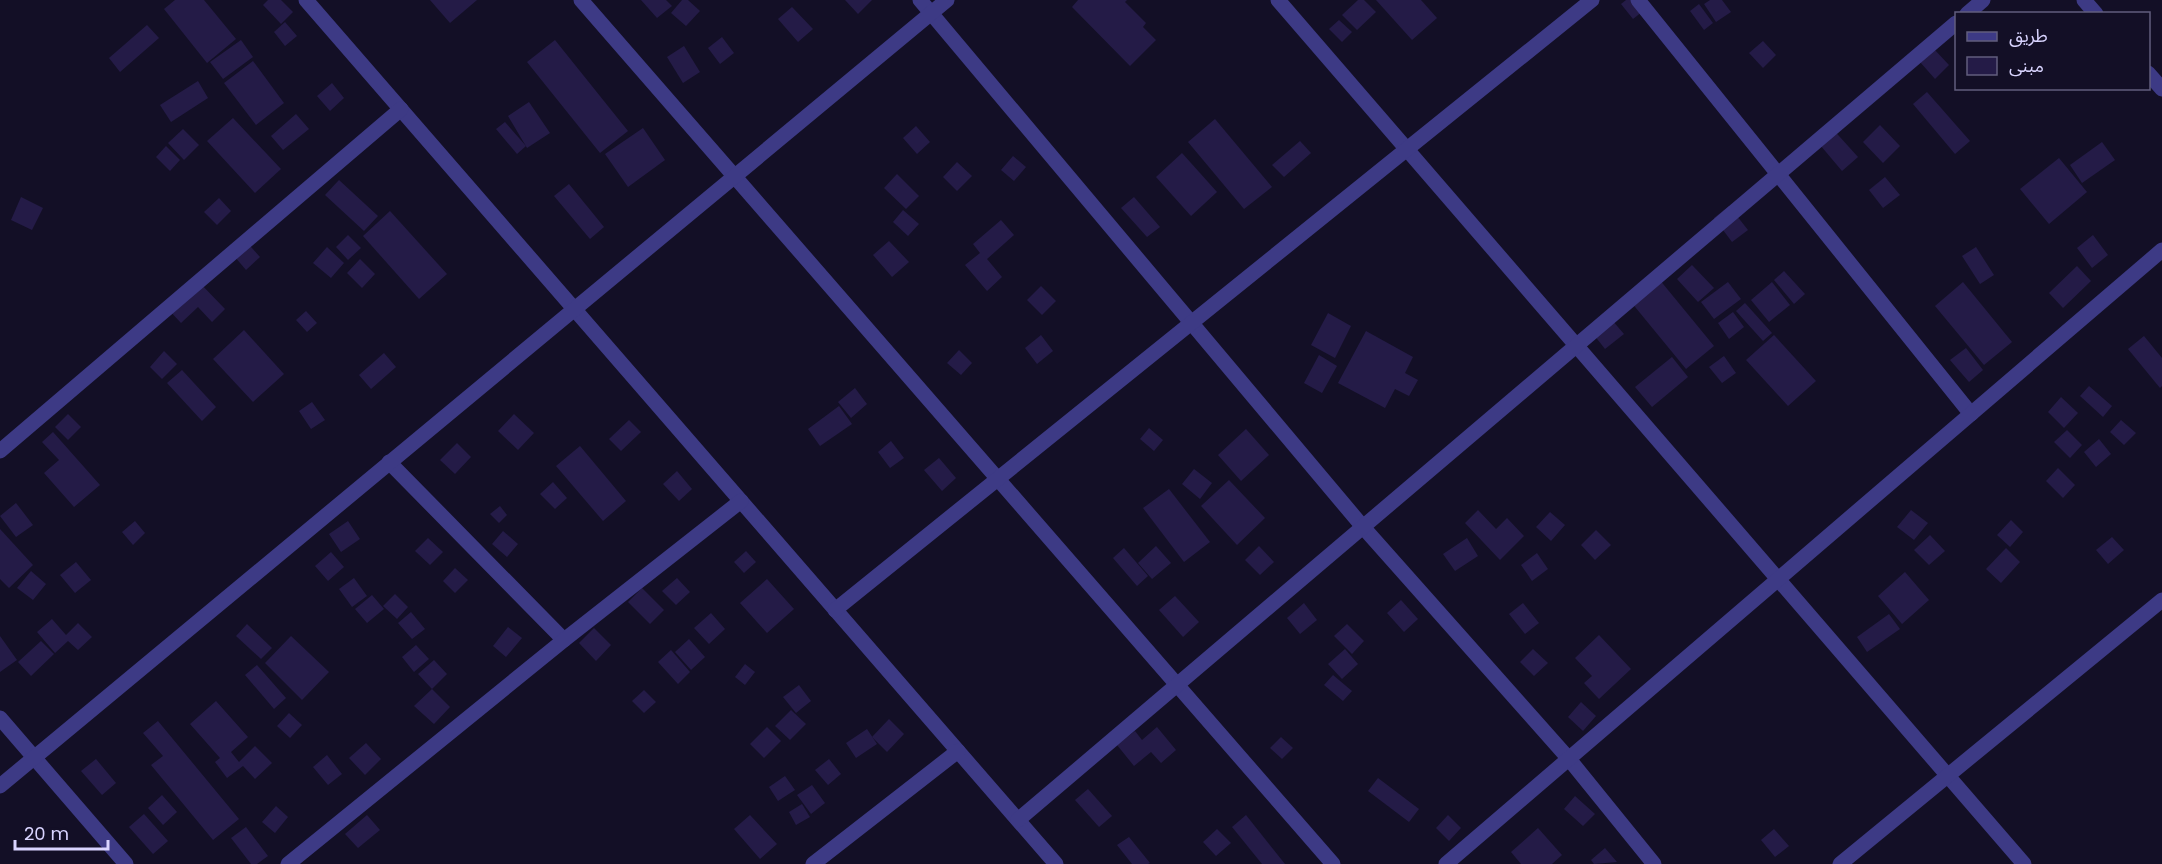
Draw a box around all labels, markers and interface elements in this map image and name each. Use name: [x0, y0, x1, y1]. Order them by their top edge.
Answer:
legend: [1955, 12, 2150, 90]
text: طريق: [2009, 23, 2048, 48]
text: مبنى: [2009, 53, 2044, 78]
scale bar: [15, 813, 108, 851]
text: 20 m: [24, 821, 69, 846]

